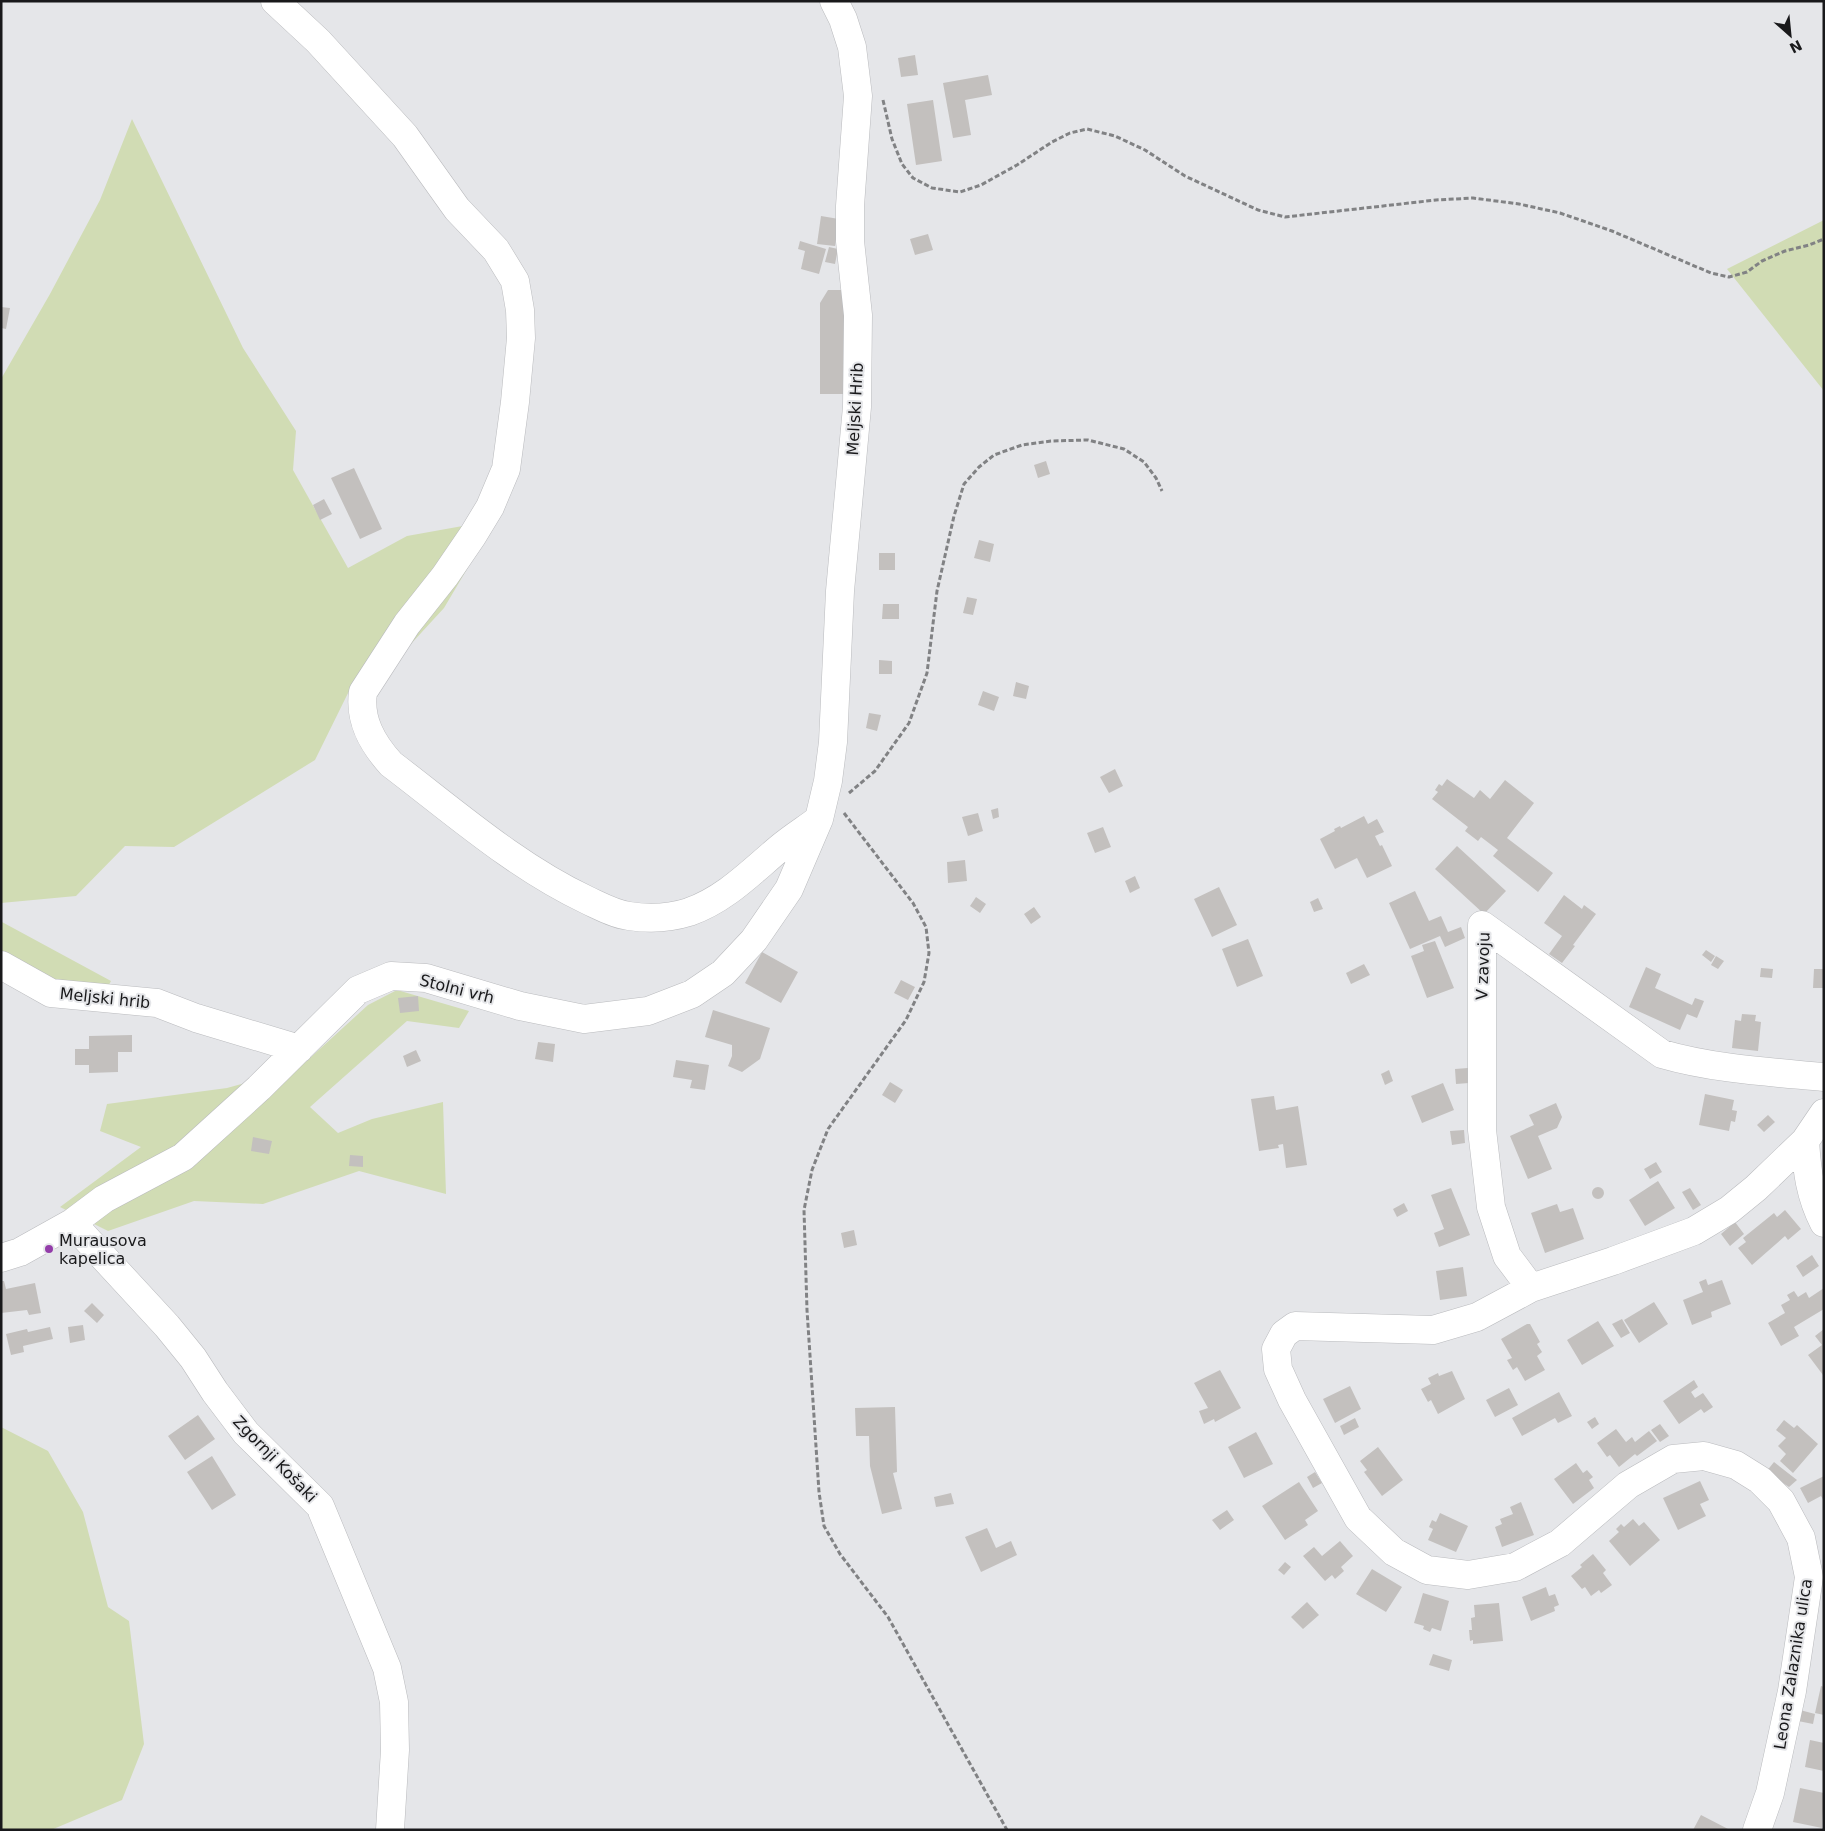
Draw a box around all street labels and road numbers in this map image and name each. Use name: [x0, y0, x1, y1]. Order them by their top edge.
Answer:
street label: Meljski Hrib: [843, 362, 867, 456]
street label: V zavoju: [1472, 932, 1494, 1000]
street label: Stolni vrh: [418, 971, 496, 1007]
street label: Meljski hrib: [59, 984, 151, 1012]
street label: Zgornji Košaki: [229, 1412, 321, 1506]
street label: Leona Zalaznika ulica: [1770, 1577, 1816, 1751]

